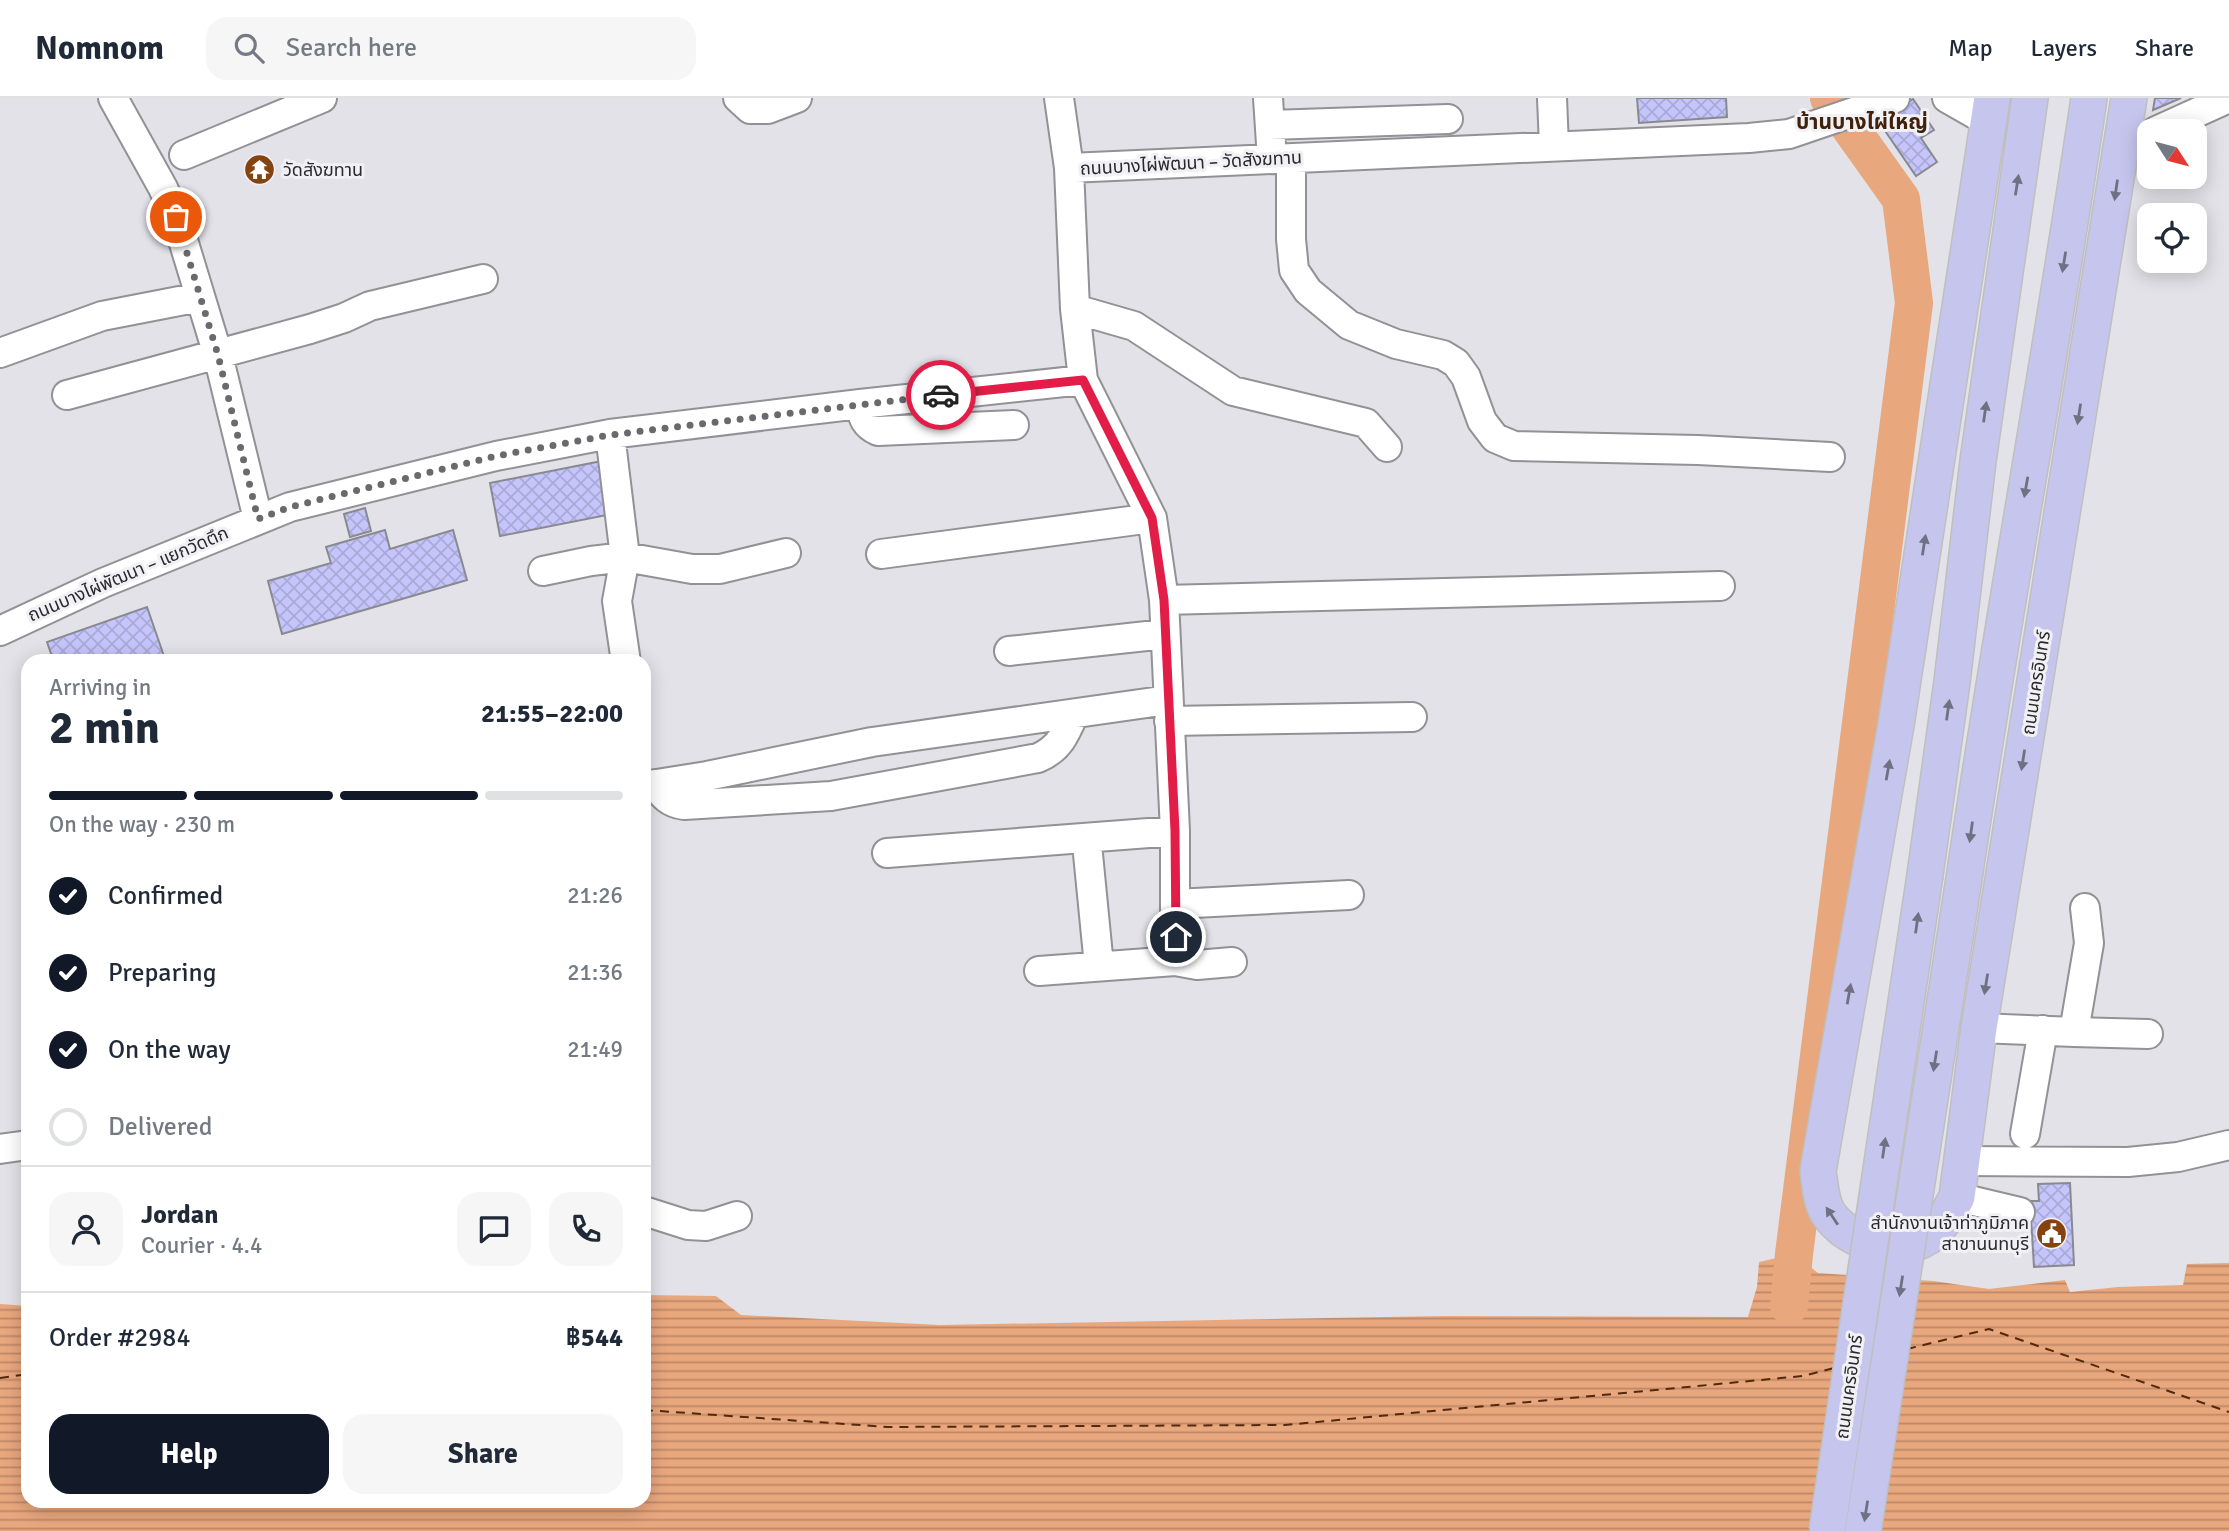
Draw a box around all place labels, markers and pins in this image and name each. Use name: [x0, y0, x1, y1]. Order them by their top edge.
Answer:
temple icon: วัดสังฆทาน: [243, 153, 277, 187]
place label: วัดสังฆทาน: [283, 159, 363, 181]
pin: [146, 187, 206, 247]
pin: [1146, 907, 1206, 967]
place label: สำนักงานเจ้าท่าภูมิภาค สาขานนทบุรี: [1870, 1212, 2029, 1255]
public building icon: สำนักงานเจ้าท่าภูมิภาค สาขานนทบุรี: [2035, 1216, 2069, 1250]

